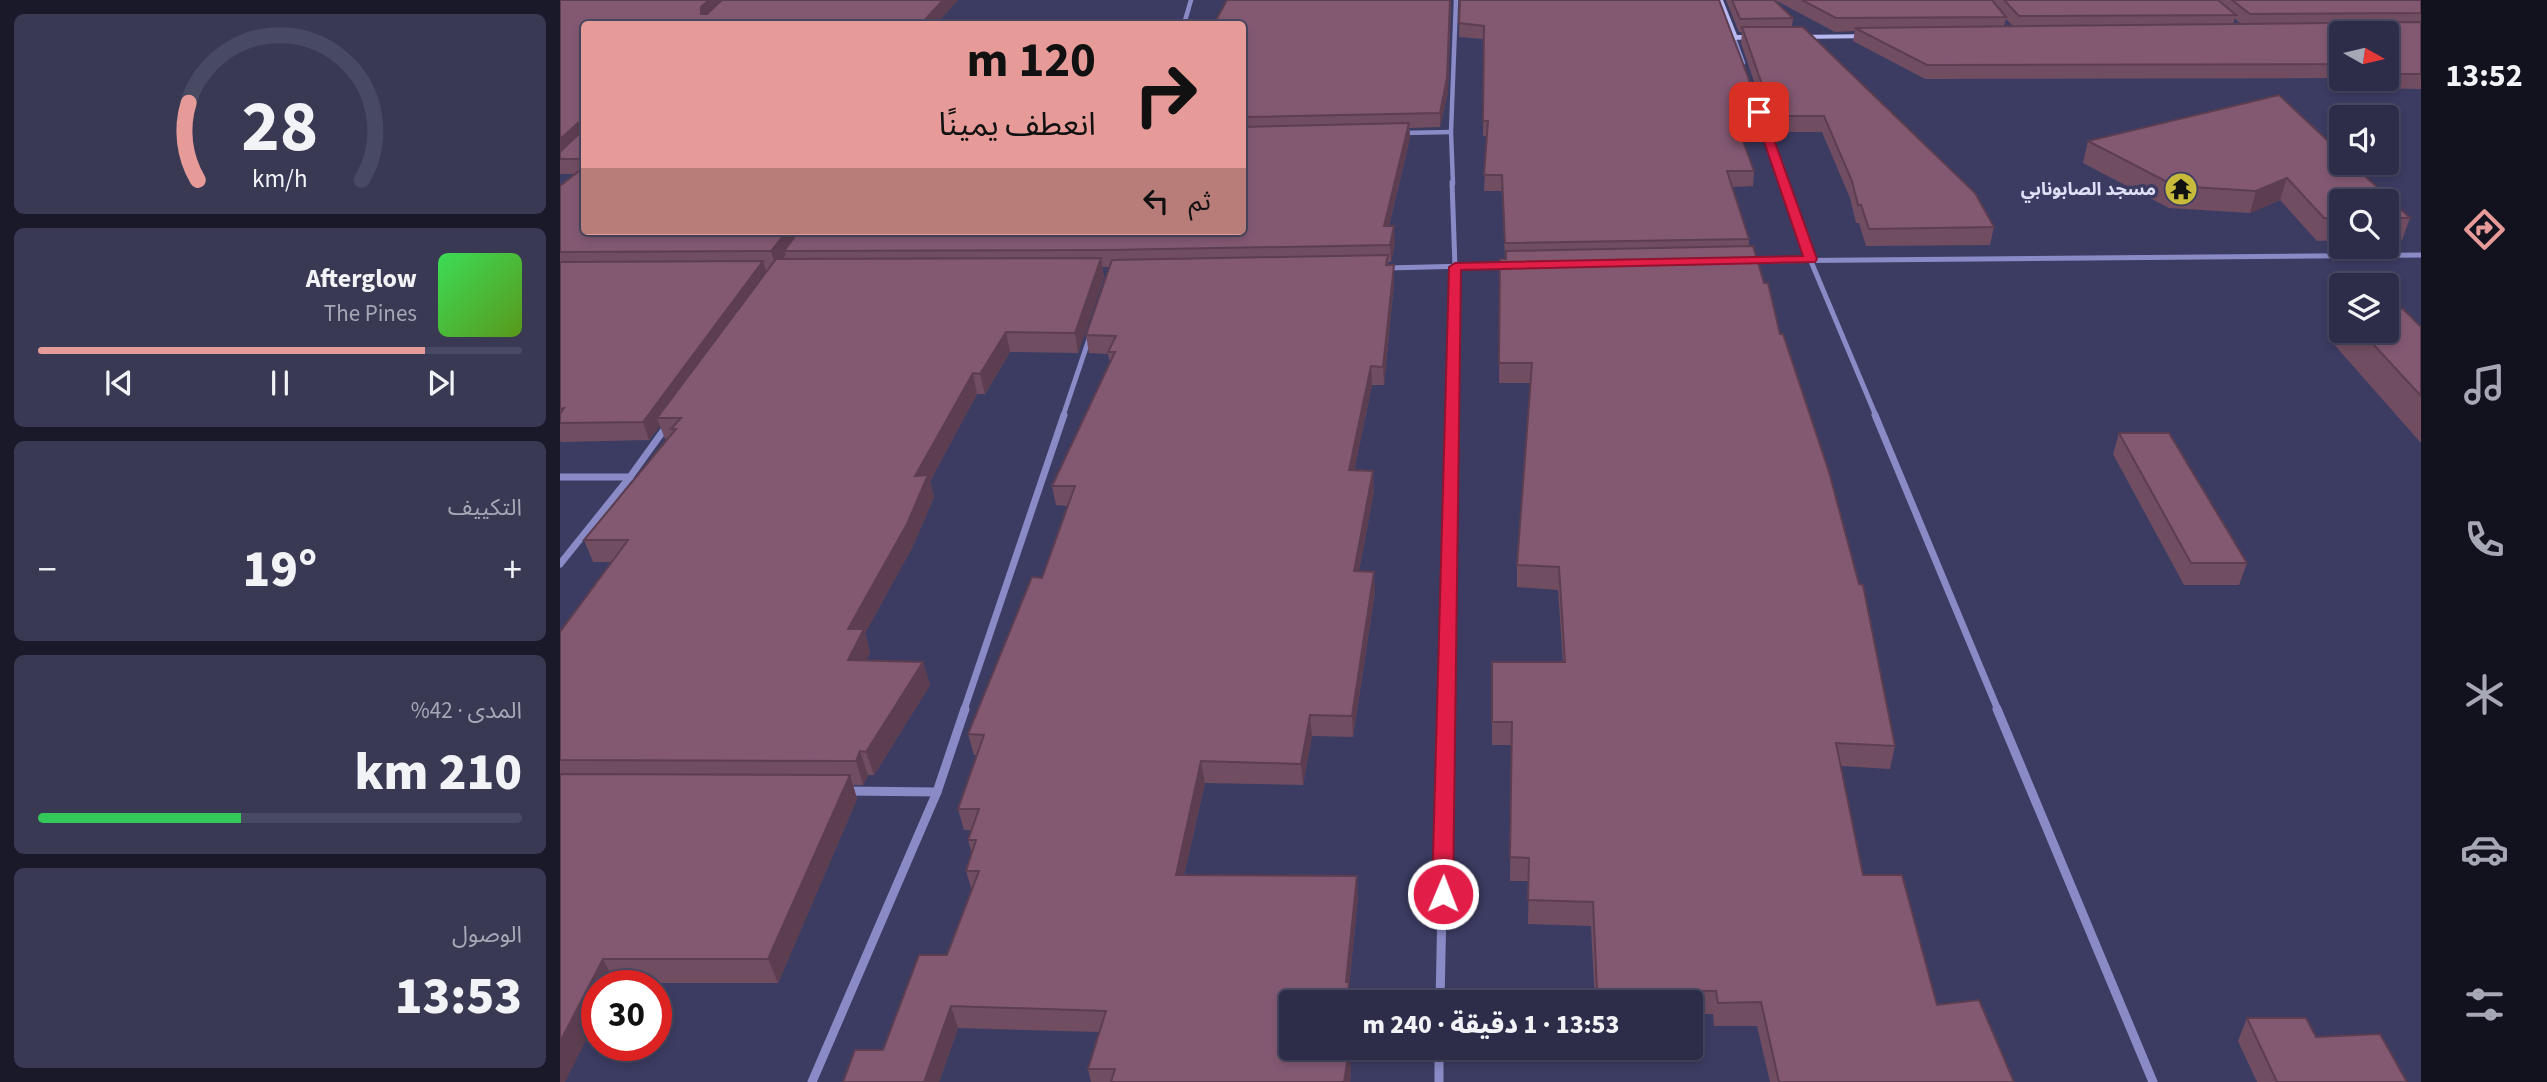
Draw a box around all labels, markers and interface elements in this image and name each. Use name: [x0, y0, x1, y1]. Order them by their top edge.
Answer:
north arrow: [2329, 21, 2399, 91]
map controls: [2329, 21, 2399, 343]
text: 120 m: [967, 26, 1096, 96]
icon: right: [1120, 49, 1211, 140]
text: 13:52: [2445, 53, 2523, 99]
text: 28: [242, 75, 318, 179]
pin: [1729, 82, 1789, 142]
icon: arrive: [1740, 93, 1778, 131]
text: انعطف يمينًا: [939, 102, 1096, 148]
button: sound: [2329, 105, 2399, 175]
text: km/h: [252, 161, 308, 197]
temple icon: مسجد الصابونابي: [2162, 170, 2200, 208]
place label: مسجد الصابونابي: [2021, 177, 2156, 203]
icon: left: [1137, 182, 1175, 220]
text: ثم: [1189, 183, 1211, 220]
button: search: [2329, 189, 2399, 259]
icon: directions: [2460, 205, 2509, 254]
text: Afterglow: [306, 260, 417, 297]
button: layers: [2329, 273, 2399, 343]
text: The Pines: [324, 297, 417, 330]
icon: music: [2460, 360, 2509, 409]
icon: previous: [100, 364, 138, 402]
icon: pause: [261, 364, 299, 402]
icon: next: [422, 364, 460, 402]
text: التكييف: [448, 491, 522, 524]
icon: phone: [2460, 515, 2509, 564]
text: 19°: [243, 533, 317, 607]
text: −: [38, 543, 57, 597]
text: +: [503, 543, 522, 597]
icon: climate: [2460, 670, 2509, 719]
text: المدى · 42%: [411, 694, 522, 727]
text: 210 km: [354, 736, 522, 810]
icon: car: [2460, 825, 2509, 874]
position arrow: [1406, 857, 1480, 931]
text: الوصول: [452, 918, 522, 951]
text: 13:53: [395, 960, 522, 1034]
speed limit sign: 30: [581, 970, 672, 1061]
icon: filters: [2460, 980, 2509, 1029]
text: 13:53 · 1 دقيقة · 240 m: [1363, 1006, 1619, 1043]

